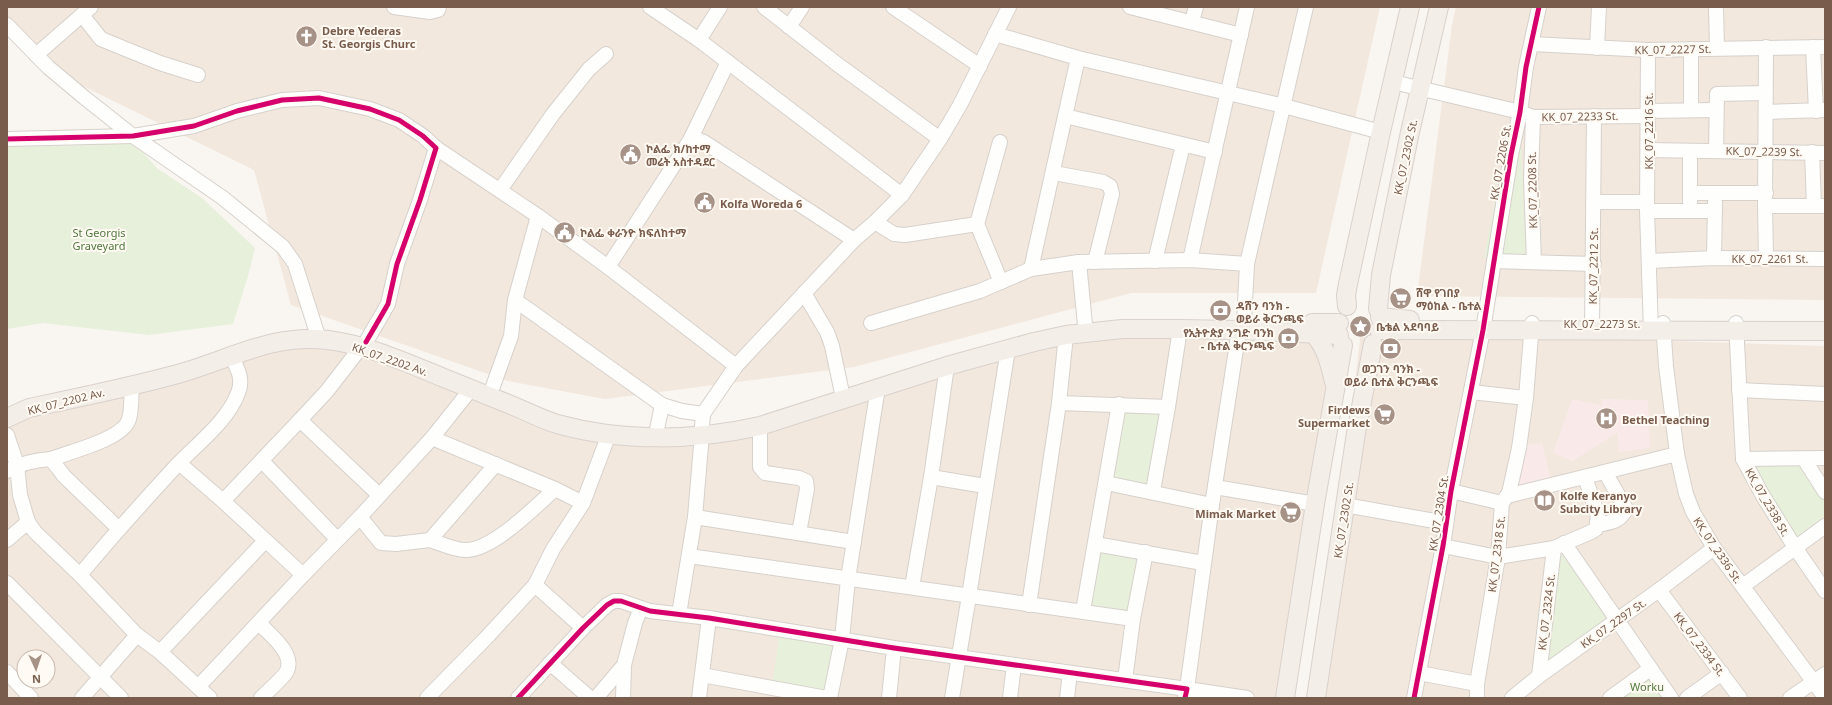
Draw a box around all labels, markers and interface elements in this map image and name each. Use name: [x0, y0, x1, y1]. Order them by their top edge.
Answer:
church icon: Debre Yederas St. Georgis Churc: [294, 23, 320, 49]
place label: Debre Yederas St. Georgis Churc: [322, 23, 416, 51]
street label: KK_07_2227 St.: [1634, 41, 1712, 57]
street label: KK_07_2216 St.: [1641, 92, 1656, 169]
street label: KK_07_2233 St.: [1541, 108, 1619, 124]
street label: KK_07_2302 St.: [1390, 118, 1420, 196]
street label: KK_07_2206 St.: [1486, 123, 1514, 201]
public building icon: ኮልፌ ክ/ከተማ መሬት አስተዳደር: [618, 141, 644, 167]
place label: ኮልፌ ክ/ከተማ መሬት አስተዳደር: [646, 141, 715, 169]
street label: KK_07_2239 St.: [1725, 143, 1803, 159]
street label: KK_07_2208 St.: [1524, 151, 1540, 229]
public building icon: Kolfa Woreda 6: [691, 190, 717, 216]
place label: Kolfa Woreda 6: [720, 196, 802, 211]
public building icon: ኮልፌ ቀራንዮ ክፍለከተማ: [552, 219, 578, 245]
park label: St Georgis Graveyard: [72, 225, 126, 253]
place label: ኮልፌ ቀራንዮ ክፍለከተማ: [580, 225, 686, 240]
street label: KK_07_2212 St.: [1585, 227, 1601, 305]
street label: KK_07_2261 St.: [1732, 251, 1809, 266]
supermarket icon: ሸዋ የገበያ ማዕከል - ቤተል: [1387, 285, 1413, 311]
place label: ሸዋ የገበያ ማዕከል - ቤተል: [1416, 285, 1482, 313]
bank icon: ዳሸን ባንክ - ወይራ ቅርንጫፍ: [1207, 298, 1233, 324]
place label: ዳሸን ባንክ - ወይራ ቅርንጫፍ: [1236, 298, 1304, 326]
place icon: ቤቴል አደባባይ: [1348, 313, 1374, 339]
street label: KK_07_2273 St.: [1564, 316, 1641, 331]
place label: ቤቴል አደባባይ: [1376, 319, 1439, 334]
place label: የኢትዮጵያ ንግድ ባንክ - ቤተል ቅርንጫፍ: [1183, 325, 1275, 353]
bank icon: የኢትዮጵያ ንግድ ባንክ - ቤተል ቅርንጫፍ: [1276, 325, 1302, 351]
bank icon: ወጋገን ባንክ - ወይራ ቤተል ቅርንጫፍ: [1378, 335, 1404, 361]
street label: KK_07_2202 Av.: [350, 339, 430, 379]
place label: ወጋገን ባንክ - ወይራ ቤተል ቅርንጫፍ: [1344, 361, 1438, 389]
street label: KK_07_2202 Av.: [26, 384, 106, 418]
place label: Firdews Supermarket: [1298, 402, 1370, 430]
supermarket icon: Firdews Supermarket: [1372, 402, 1398, 428]
hospital icon: Bethel Teaching: [1594, 406, 1620, 432]
place label: Bethel Teaching: [1622, 412, 1710, 427]
street label: KK_07_2338 St.: [1742, 465, 1794, 539]
street label: KK_07_2304 St.: [1425, 474, 1451, 552]
street label: KK_07_2302 St.: [1330, 481, 1356, 559]
library icon: Kolfe Keranyo Subcity Library: [1531, 488, 1557, 514]
place label: Kolfe Keranyo Subcity Library: [1560, 488, 1643, 516]
supermarket icon: Mimak Market: [1278, 500, 1304, 526]
place label: Mimak Market: [1195, 506, 1276, 521]
street label: KK_07_2336 St.: [1690, 514, 1746, 586]
street label: KK_07_2318 St.: [1484, 515, 1508, 593]
street label: KK_07_2324 St.: [1534, 573, 1558, 651]
street label: KK_07_2297 St.: [1577, 595, 1649, 651]
street label: KK_07_2334 St.: [1671, 609, 1729, 679]
north arrow: [16, 649, 56, 689]
text: N: [32, 672, 41, 687]
park label: Worku: [1630, 679, 1664, 694]

